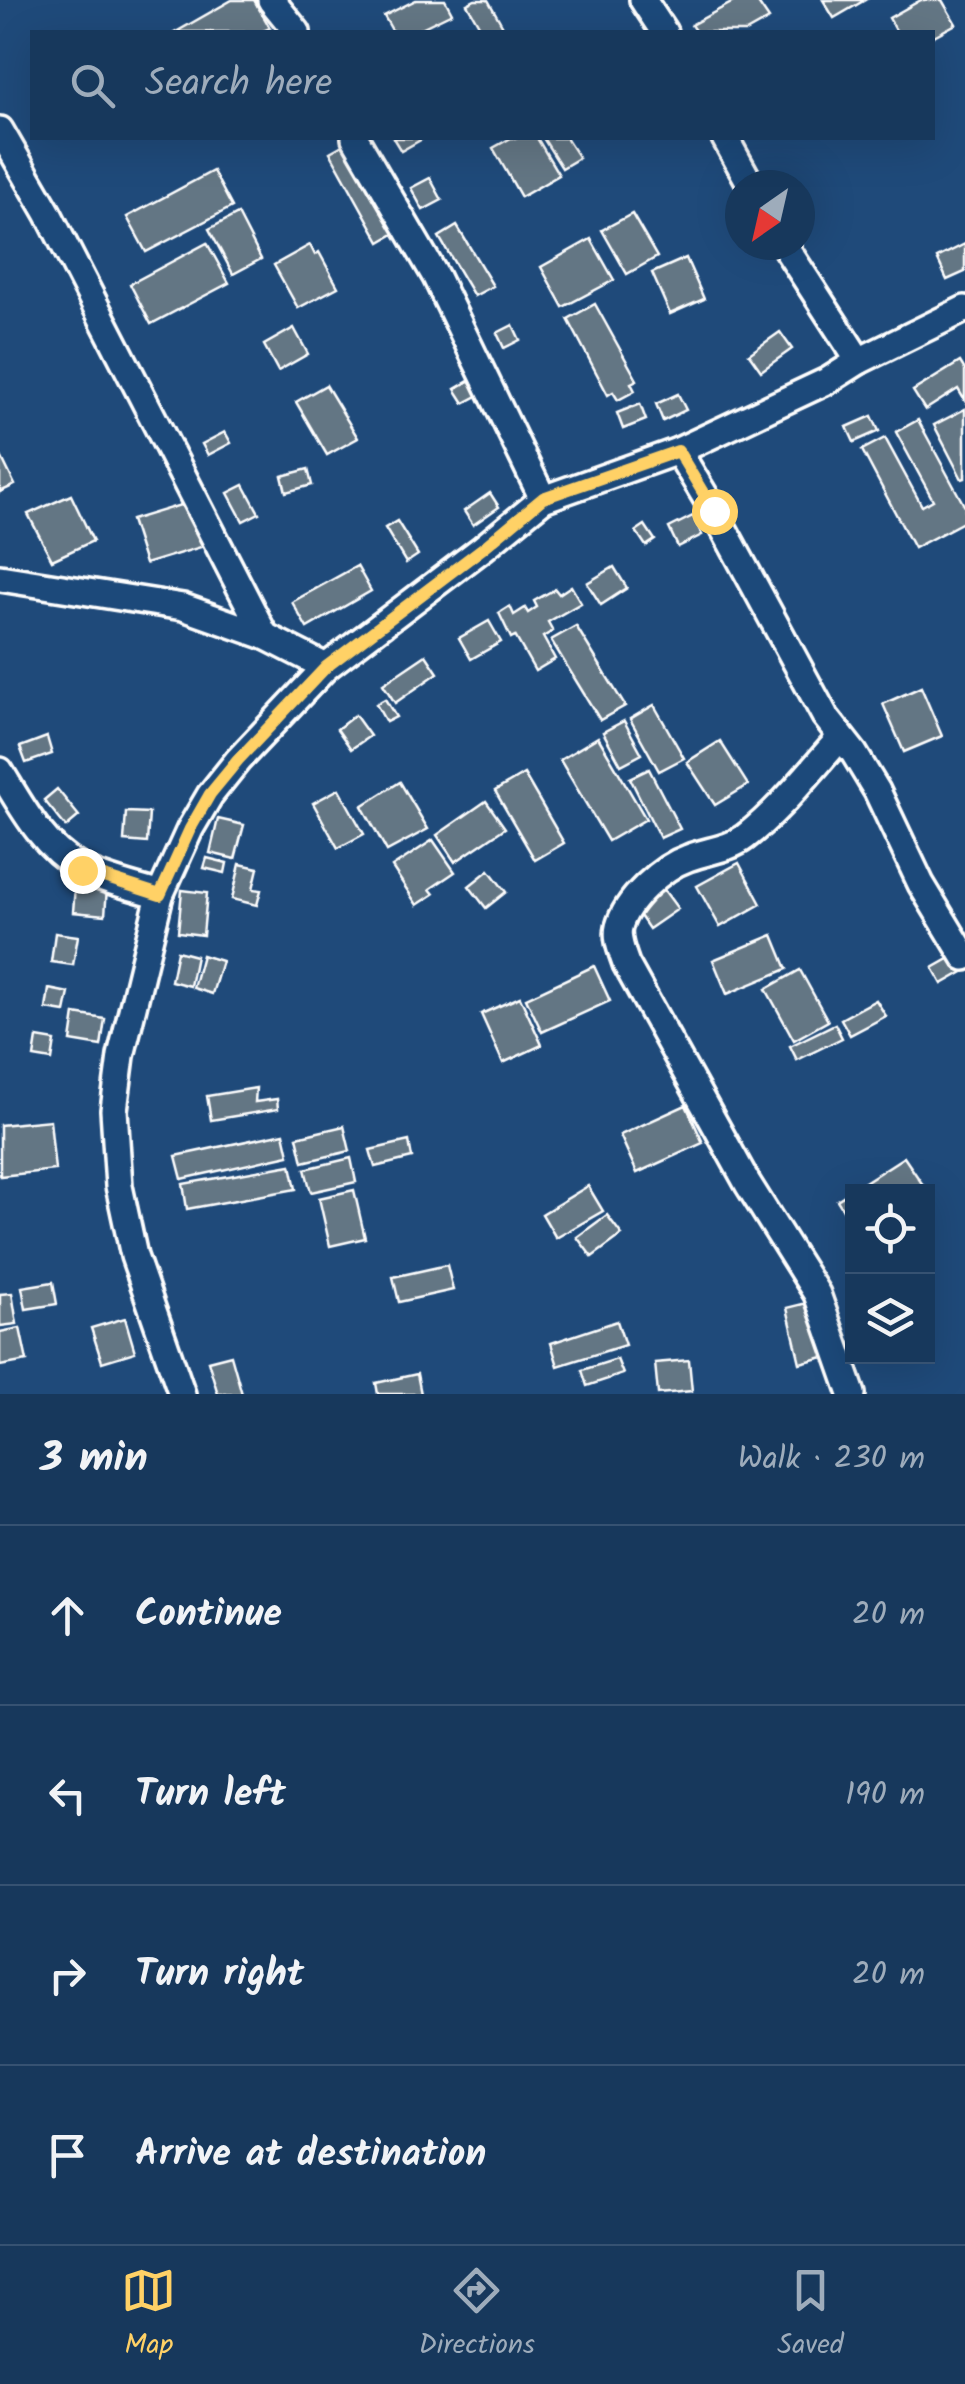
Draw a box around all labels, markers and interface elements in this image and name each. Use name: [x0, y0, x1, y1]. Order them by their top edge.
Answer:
search box: [30, 30, 935, 140]
text: Search here: [145, 55, 332, 115]
icon: search: [65, 58, 120, 113]
north arrow: [725, 170, 815, 260]
route start: [692, 489, 738, 535]
route end: [60, 848, 106, 894]
map controls: [845, 1184, 935, 1364]
button: locate: [845, 1184, 935, 1274]
button: layers: [845, 1274, 935, 1364]
text: 3 min: [40, 1426, 148, 1493]
text: Walk · 230 m: [738, 1434, 925, 1485]
text: Continue: [135, 1585, 282, 1645]
icon: ahead: [40, 1588, 95, 1643]
text: 20 m: [852, 1590, 925, 1641]
text: Turn left: [135, 1765, 286, 1825]
icon: left: [40, 1768, 95, 1823]
text: 190 m: [845, 1770, 925, 1821]
text: Turn right: [135, 1945, 304, 2005]
icon: right: [40, 1948, 95, 2003]
text: 20 m: [852, 1950, 925, 2001]
text: Arrive at destination: [135, 2125, 486, 2185]
icon: arrive: [40, 2128, 95, 2183]
tab: Map: [121, 2263, 176, 2368]
tab: Directions: [419, 2263, 535, 2368]
tab: Saved: [777, 2263, 844, 2368]

